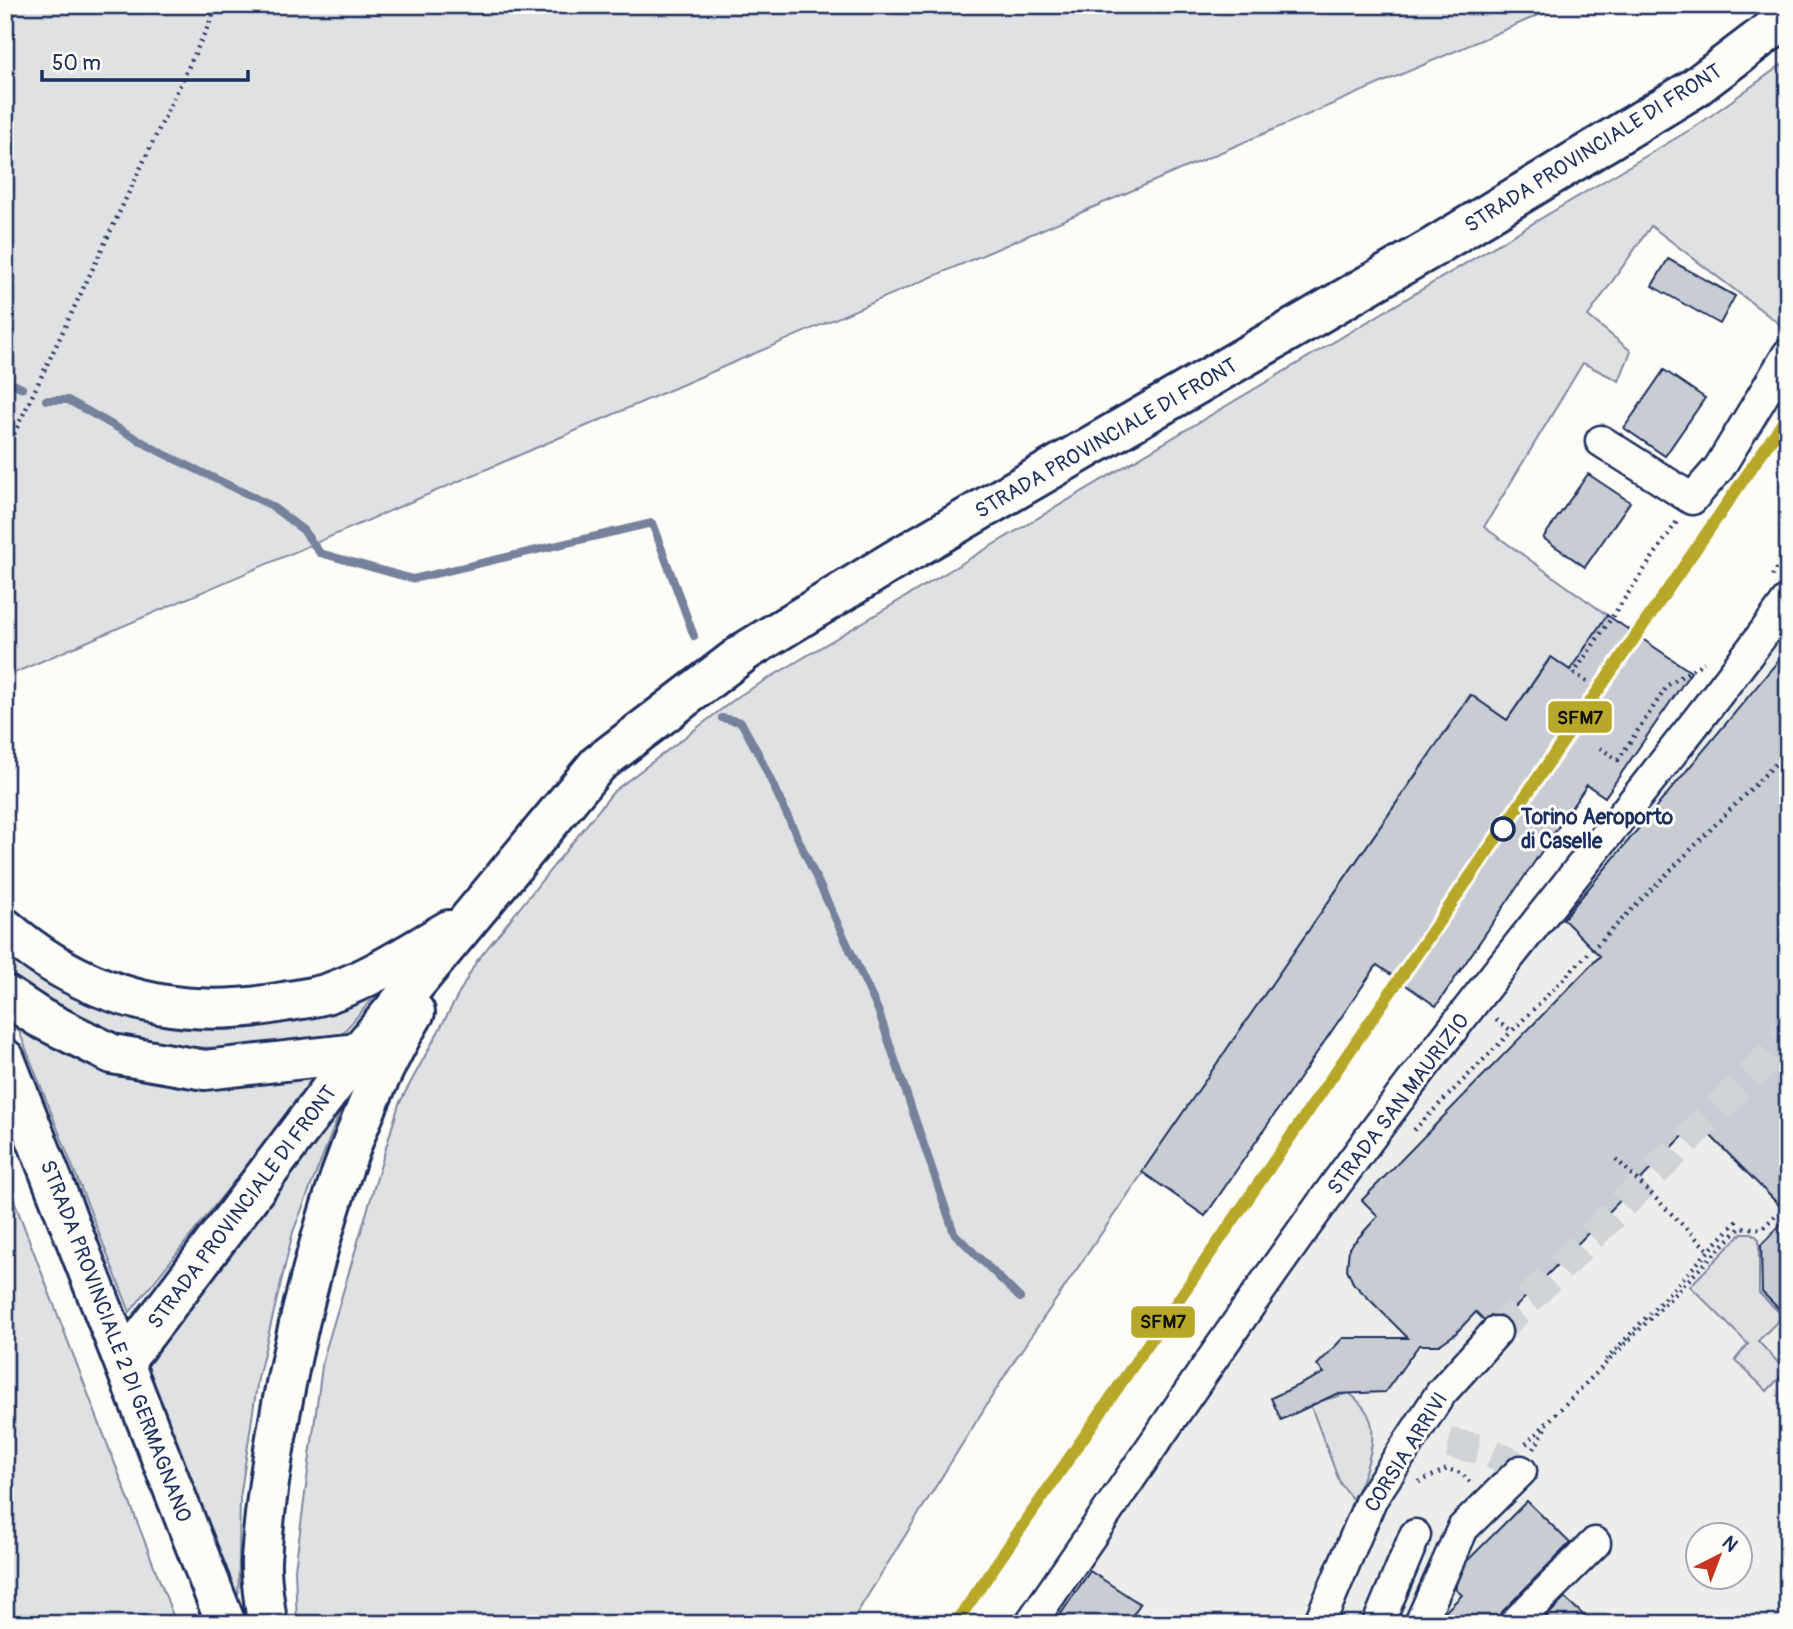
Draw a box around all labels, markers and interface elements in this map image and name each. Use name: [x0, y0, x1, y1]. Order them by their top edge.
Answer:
scale bar: [42, 38, 248, 82]
text: 50 m: [52, 50, 101, 77]
street label: STRADA PROVINCIALE DI FRONT: [1460, 58, 1727, 239]
street label: STRADA PROVINCIALE DI FRONT: [970, 352, 1242, 525]
line badge: SFM7: [1547, 700, 1613, 734]
text: SFM7: [1557, 706, 1604, 730]
place label: Torino Aeroporto di Caselle: [1520, 804, 1674, 855]
marker: Torino Aeroporto di Caselle: [1491, 817, 1515, 841]
street label: STRADA SAN MAURIZIO: [1321, 1008, 1475, 1200]
street label: STRADA PROVINCIALE DI FRONT: [142, 1080, 343, 1335]
street label: STRADA PROVINCIALE 2 DI GERMAGNANO: [34, 1156, 197, 1526]
line badge: SFM7: [1130, 1305, 1196, 1339]
text: SFM7: [1140, 1310, 1187, 1334]
street label: CORSIA ARRIVI: [1359, 1387, 1454, 1517]
north arrow: [1685, 1520, 1755, 1590]
text: N: [1717, 1531, 1743, 1557]

